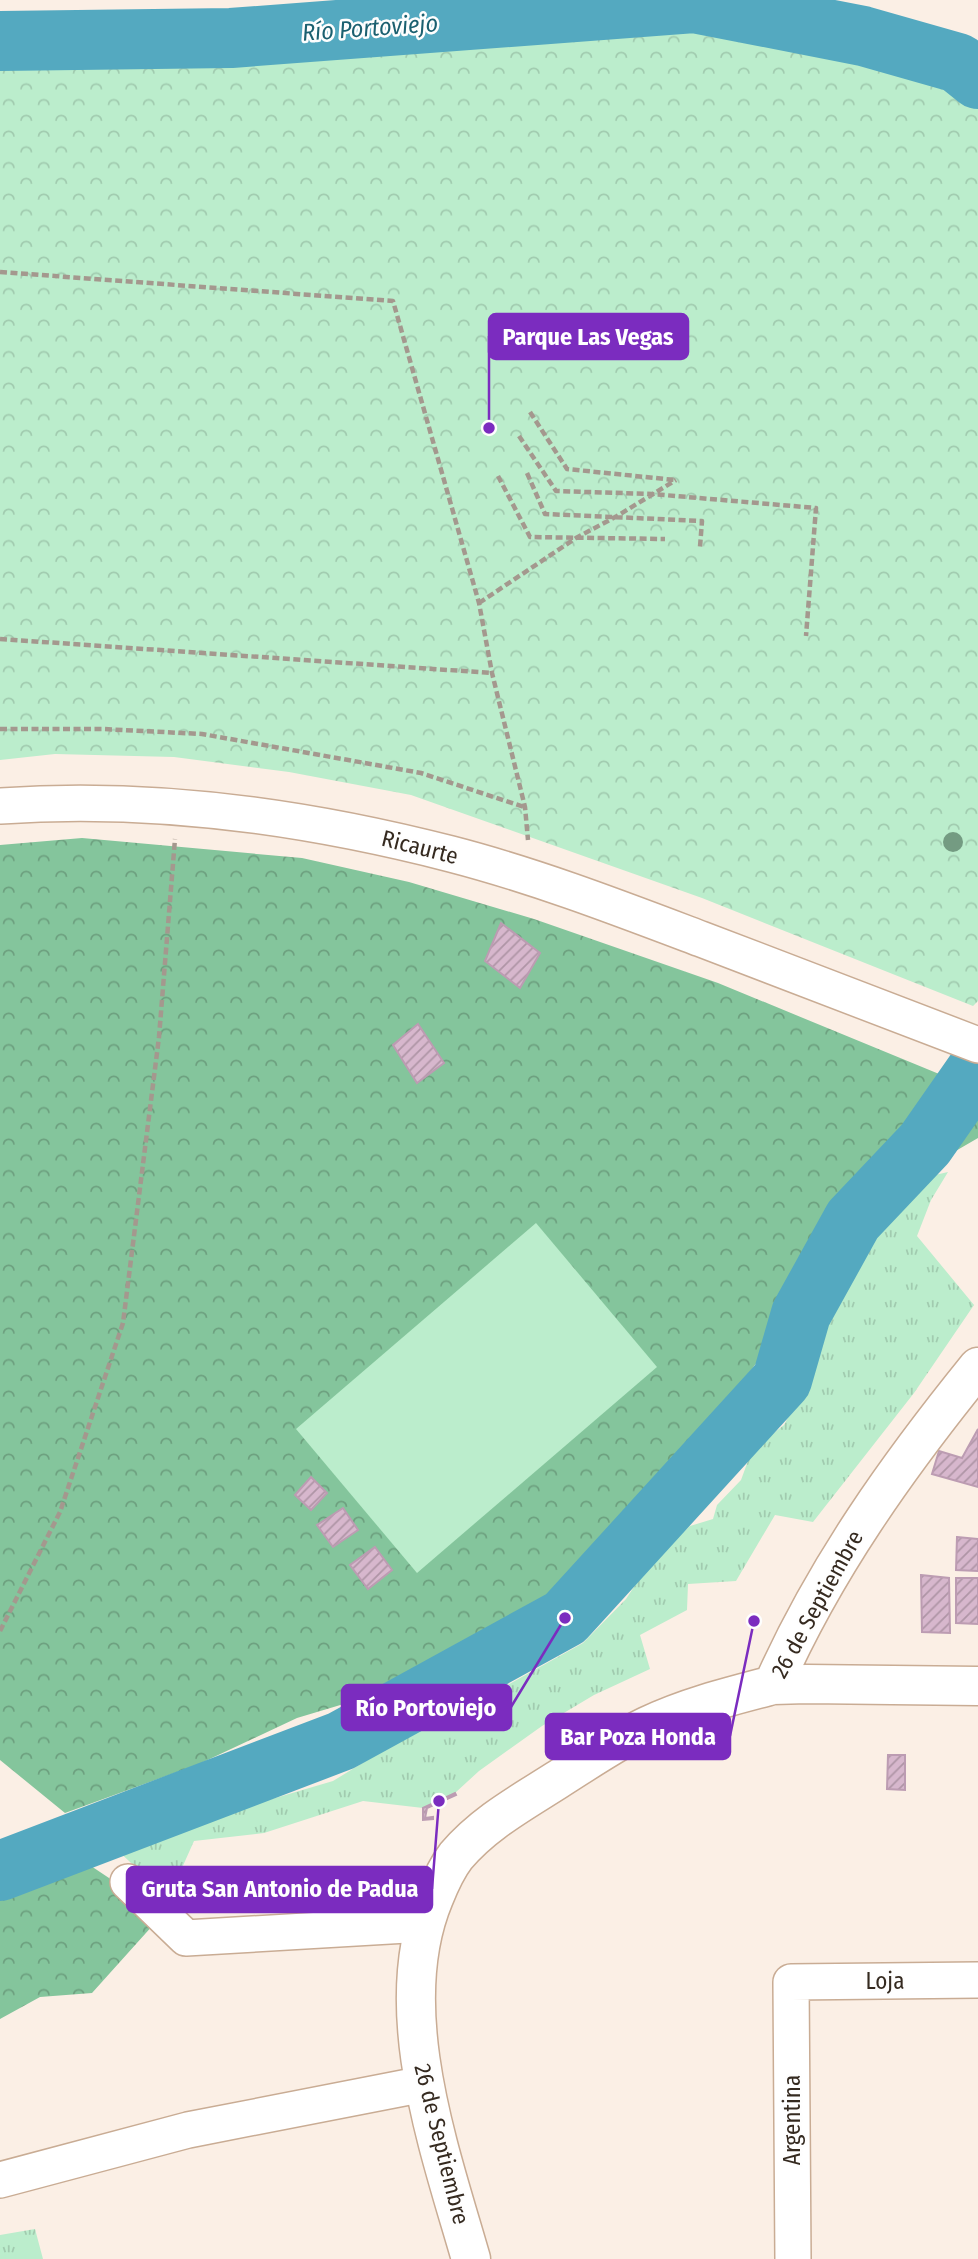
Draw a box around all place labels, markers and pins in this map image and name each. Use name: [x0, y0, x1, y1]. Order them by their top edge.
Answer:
callout: Parque Las Vegas: [489, 314, 688, 359]
callout: Río Portoviejo: [342, 1685, 511, 1730]
callout: Bar Poza Honda: [546, 1714, 730, 1759]
callout: Gruta San Antonio de Padua: [127, 1867, 432, 1912]

